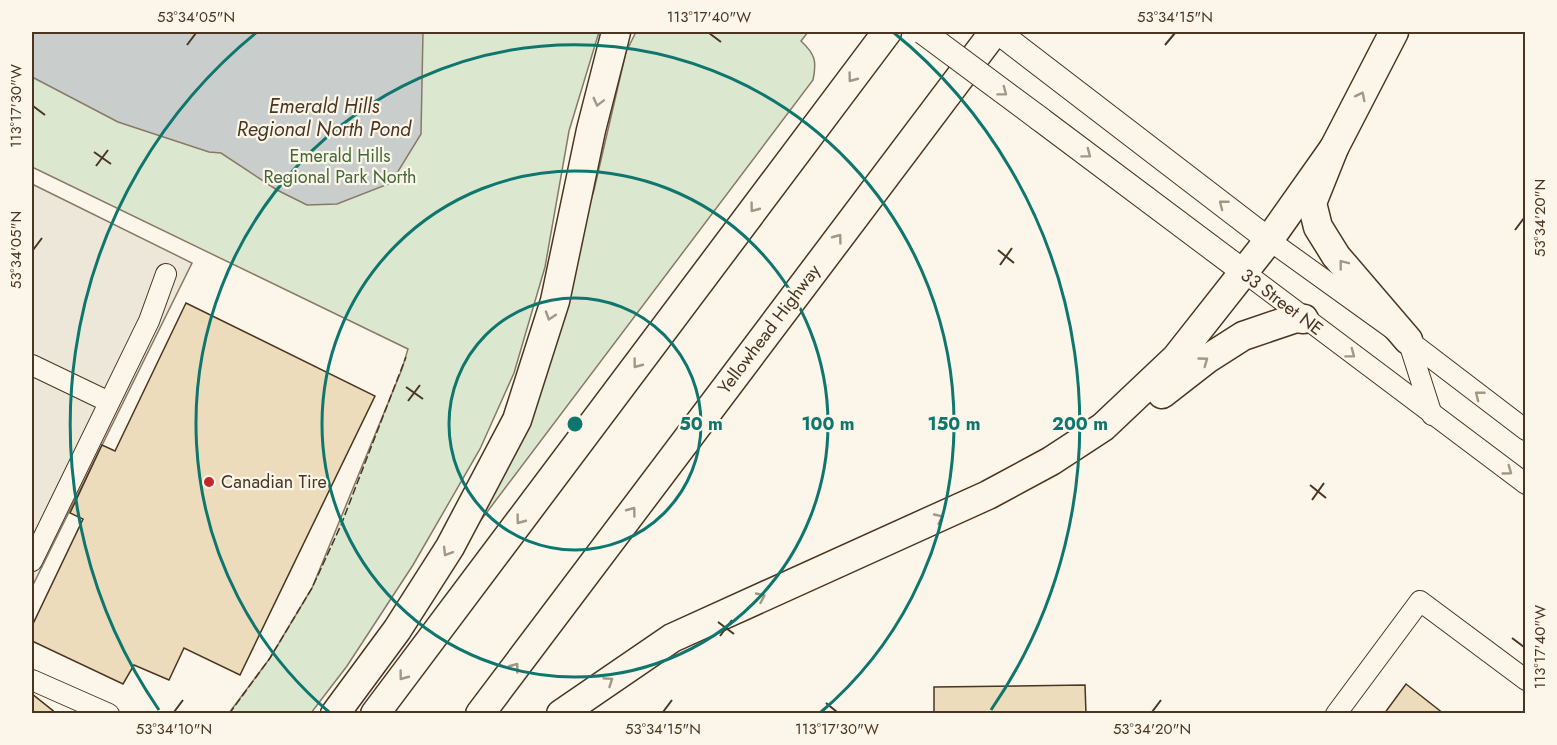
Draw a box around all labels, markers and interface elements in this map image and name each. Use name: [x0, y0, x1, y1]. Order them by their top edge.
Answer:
text: 53°34'05"N: [157, 6, 235, 28]
text: 113°17'40"W: [667, 6, 751, 28]
text: 53°34'15"N: [1137, 6, 1213, 28]
text: 113°17'30"W: [5, 64, 27, 148]
one-way arrow: [848, 72, 859, 83]
one-way arrow: [997, 84, 1008, 95]
water label: Emerald Hills Regional North Pond: [237, 92, 412, 144]
one-way arrow: [1354, 92, 1365, 103]
one-way arrow: [593, 97, 606, 107]
park label: Emerald Hills Regional Park North: [264, 143, 416, 190]
one-way arrow: [1080, 147, 1091, 158]
text: 53°34'20"N: [1529, 179, 1551, 257]
one-way arrow: [1218, 201, 1229, 212]
one-way arrow: [750, 202, 761, 213]
text: 53°34'05"N: [5, 211, 27, 289]
one-way arrow: [831, 234, 842, 245]
street label: Yellowhead Highway: [711, 259, 827, 399]
one-way arrow: [1339, 260, 1350, 271]
street label: 33 Street NE: [1235, 262, 1329, 342]
one-way arrow: [545, 310, 558, 321]
one-way arrow: [1345, 347, 1356, 358]
one-way arrow: [633, 358, 644, 369]
one-way arrow: [1198, 358, 1209, 369]
one-way arrow: [1475, 391, 1486, 402]
text: 50 m: [679, 411, 723, 437]
text: 100 m: [801, 411, 855, 437]
text: 150 m: [928, 411, 980, 437]
text: 200 m: [1052, 411, 1108, 437]
centre of rings: [565, 414, 585, 434]
one-way arrow: [1501, 463, 1512, 474]
place label: Canadian Tire: [221, 469, 327, 495]
marker: Canadian Tire: [202, 475, 216, 489]
one-way arrow: [625, 507, 636, 518]
one-way arrow: [516, 514, 527, 525]
one-way arrow: [933, 514, 944, 526]
one-way arrow: [443, 546, 455, 556]
one-way arrow: [754, 592, 765, 604]
text: 113°17'40"W: [1529, 605, 1551, 689]
one-way arrow: [508, 662, 519, 673]
one-way arrow: [400, 670, 411, 681]
one-way arrow: [602, 677, 613, 688]
text: 53°34'10"N: [136, 718, 212, 740]
text: 53°34'15"N: [625, 718, 701, 740]
text: 113°17'30"W: [795, 718, 879, 740]
text: 53°34'20"N: [1113, 718, 1191, 740]

